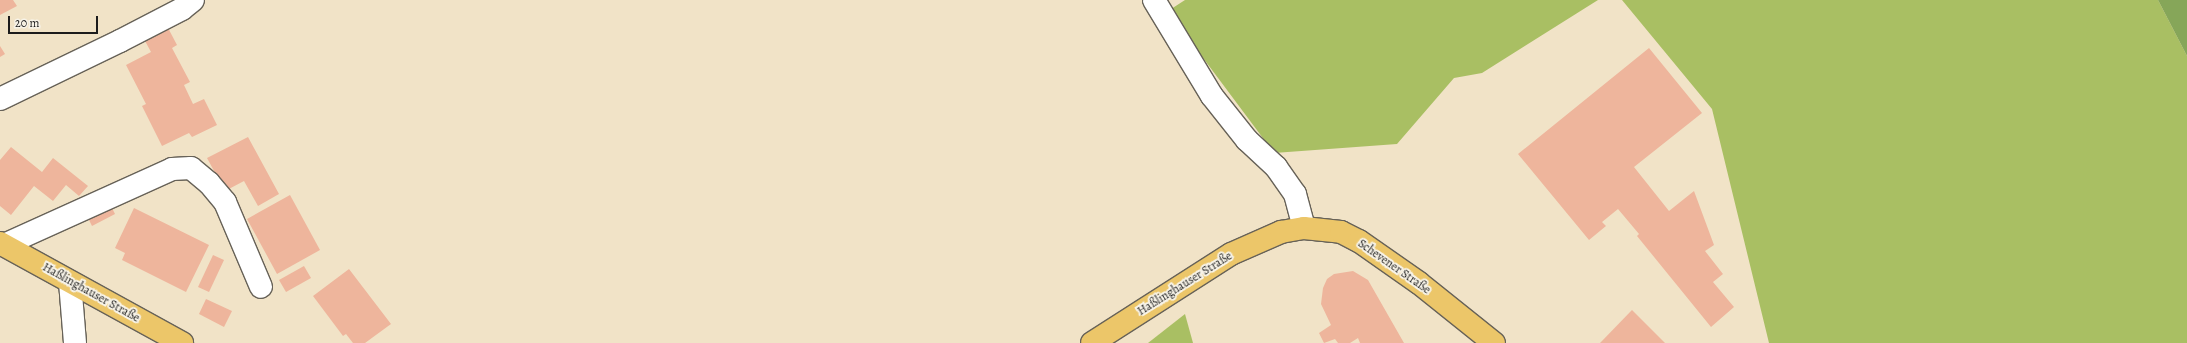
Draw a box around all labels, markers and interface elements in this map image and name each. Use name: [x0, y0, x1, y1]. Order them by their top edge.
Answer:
scale bar: [10, 8, 100, 34]
text: 20 m: [15, 15, 39, 31]
street label: Schevener Straße: [1355, 237, 1433, 297]
street label: Haßlinghauser Straße: [1135, 249, 1235, 319]
street label: Haßlinghauser Straße: [40, 260, 142, 326]

